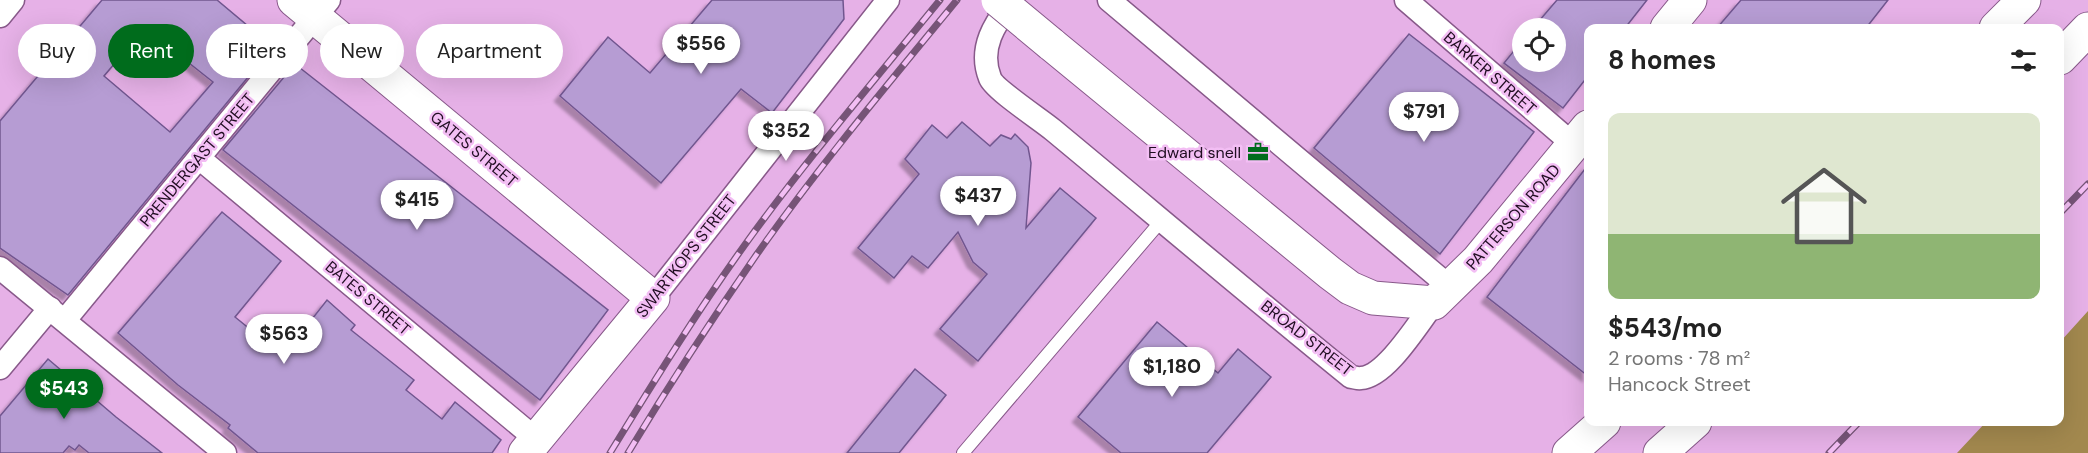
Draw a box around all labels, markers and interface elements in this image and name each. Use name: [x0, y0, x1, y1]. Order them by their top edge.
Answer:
map controls: [1512, 18, 1566, 72]
button: locate: [1512, 18, 1566, 72]
chip: Buy: [18, 24, 96, 78]
chip: Rent: [108, 24, 194, 78]
chip: Filters: [206, 24, 308, 78]
chip: New: [320, 24, 404, 78]
chip: Apartment: [416, 24, 563, 78]
pin: $556: [665, 24, 737, 75]
street label: BARKER STREET: [1439, 27, 1541, 119]
text: $556: [676, 30, 726, 56]
text: 8 homes: [1608, 43, 1716, 77]
icon: filters: [2007, 44, 2040, 77]
street label: PRENDERGAST STREET: [135, 89, 259, 231]
pin: $791: [1388, 92, 1460, 143]
text: $791: [1403, 98, 1445, 124]
street label: GATES STREET: [426, 106, 522, 192]
pin: $352: [750, 111, 822, 162]
text: $352: [762, 117, 810, 143]
office icon: Edward snell: [1246, 140, 1270, 164]
place label: Edward snell: [1148, 142, 1241, 163]
icon: home: [1770, 152, 1878, 260]
street label: PATTERSON ROAD: [1461, 160, 1565, 274]
pin: $437: [942, 176, 1014, 227]
pin: $415: [381, 180, 453, 231]
text: $437: [954, 182, 1002, 208]
text: $415: [395, 186, 439, 212]
street label: SWARTKOPS STREET: [631, 190, 741, 322]
street label: BATES STREET: [321, 256, 415, 340]
street label: BROAD STREET: [1257, 296, 1357, 381]
text: $543/mo: [1608, 311, 1722, 345]
pin: $563: [248, 314, 320, 365]
text: $563: [259, 320, 309, 346]
text: 2 rooms · 78 m²: [1608, 345, 1750, 371]
pin: $1,180: [1123, 347, 1221, 398]
text: $1,180: [1143, 353, 1201, 379]
pin: $543: [28, 369, 100, 420]
text: Hancock Street: [1608, 371, 1751, 397]
text: $543: [39, 375, 89, 401]

